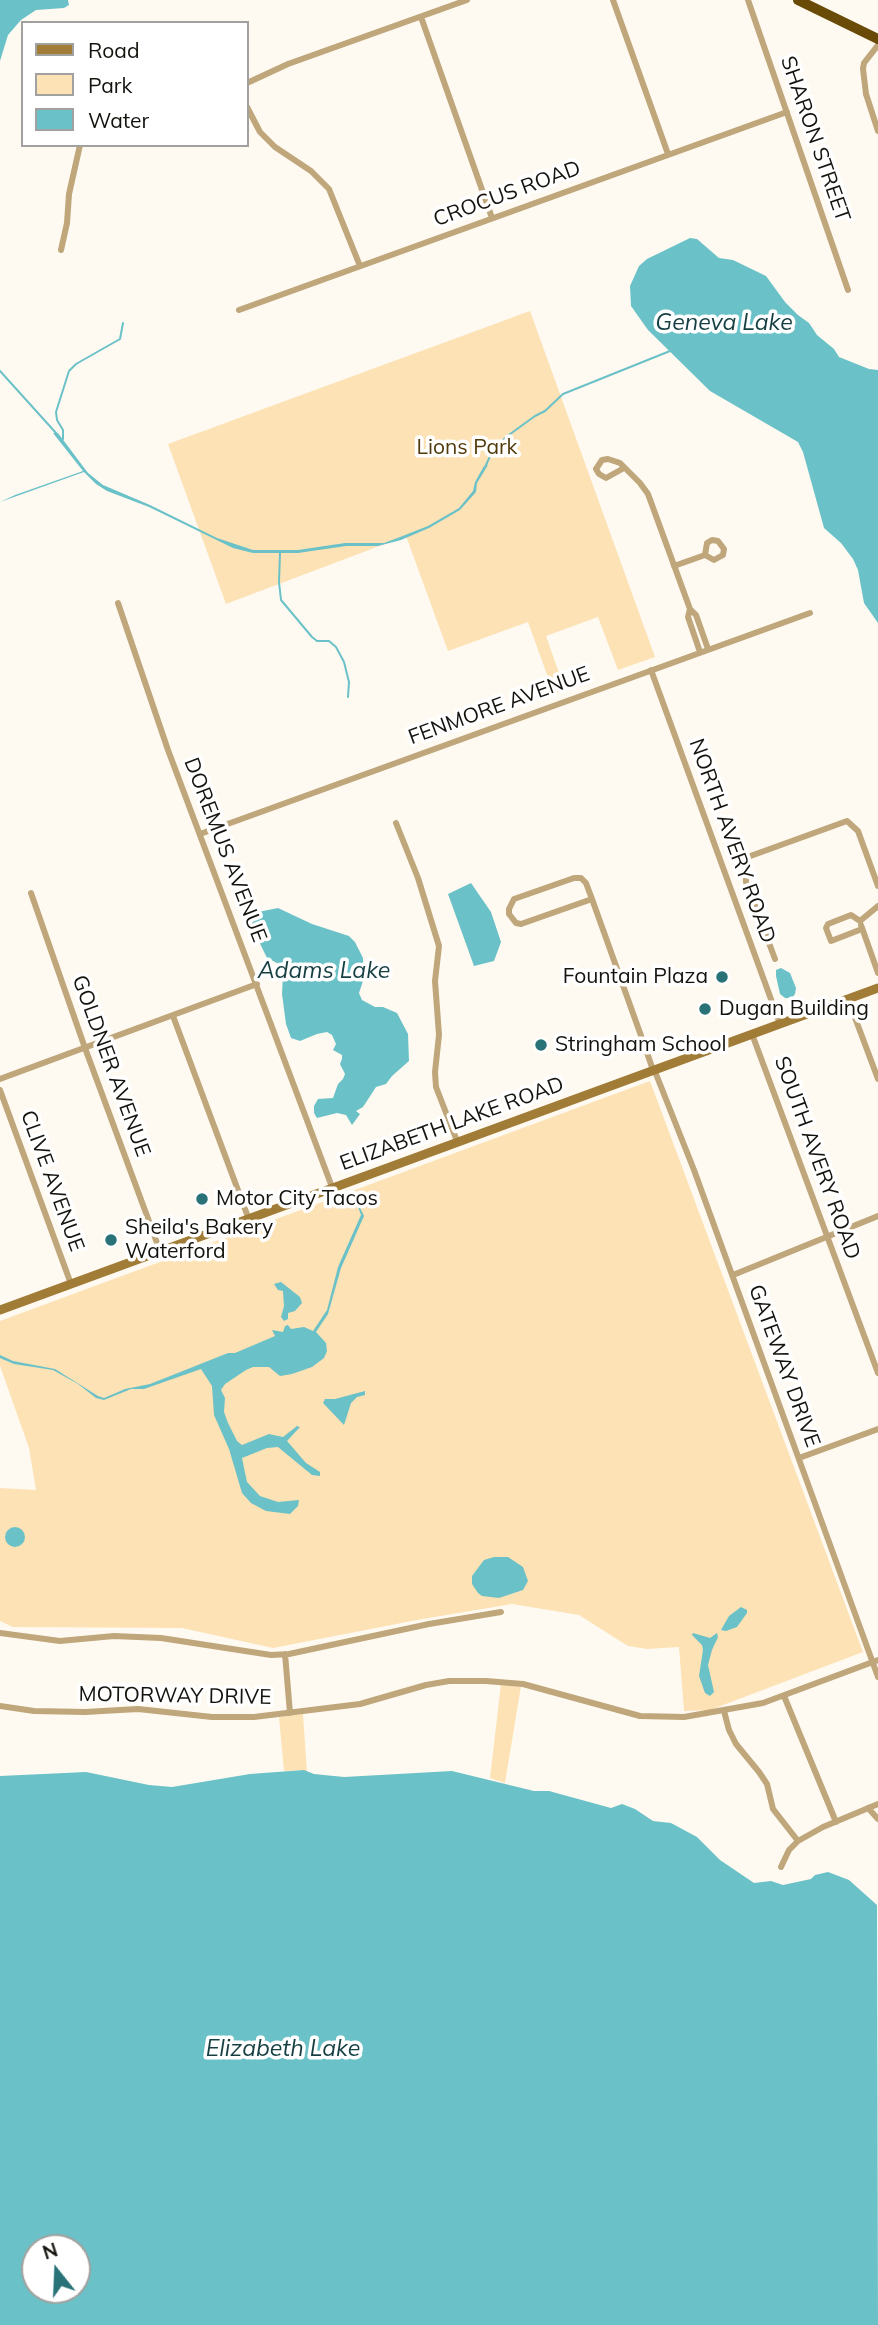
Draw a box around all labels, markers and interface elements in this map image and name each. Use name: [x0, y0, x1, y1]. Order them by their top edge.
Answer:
legend: [21, 21, 248, 147]
text: Road: [88, 37, 139, 63]
street label: SHARON STREET: [775, 53, 855, 225]
text: Park: [88, 72, 132, 98]
text: Water: [88, 107, 149, 133]
street label: CROCUS ROAD: [430, 156, 584, 232]
water label: Geneva Lake: [655, 309, 793, 337]
park label: Lions Park: [417, 435, 517, 461]
street label: FENMORE AVENUE: [405, 661, 593, 751]
street label: NORTH AVERY ROAD: [683, 735, 781, 947]
street label: DOREMUS AVENUE: [178, 754, 272, 946]
water label: Adams Lake: [258, 957, 390, 985]
place label: Fountain Plaza: [563, 964, 708, 990]
marker: Fountain Plaza: [714, 969, 730, 985]
street label: GOLDNER AVENUE: [66, 972, 156, 1160]
place label: Dugan Building: [719, 996, 869, 1022]
marker: Dugan Building: [697, 1001, 713, 1017]
place label: Stringham School: [555, 1032, 727, 1058]
marker: Stringham School: [533, 1037, 549, 1053]
street label: SOUTH AVERY ROAD: [769, 1053, 865, 1263]
street label: ELIZABETH LAKE ROAD: [336, 1072, 568, 1176]
street label: CLIVE AVENUE: [15, 1107, 89, 1255]
place label: Motor City Tacos: [216, 1186, 378, 1212]
marker: Motor City Tacos: [194, 1191, 210, 1207]
place label: Sheila's Bakery Waterford: [125, 1215, 273, 1265]
marker: Sheila's Bakery Waterford: [103, 1232, 119, 1248]
street label: GATEWAY DRIVE: [743, 1281, 825, 1451]
street label: MOTORWAY DRIVE: [78, 1682, 272, 1710]
water label: Elizabeth Lake: [206, 2035, 360, 2063]
north arrow: [21, 2234, 91, 2304]
text: N: [40, 2237, 61, 2265]

